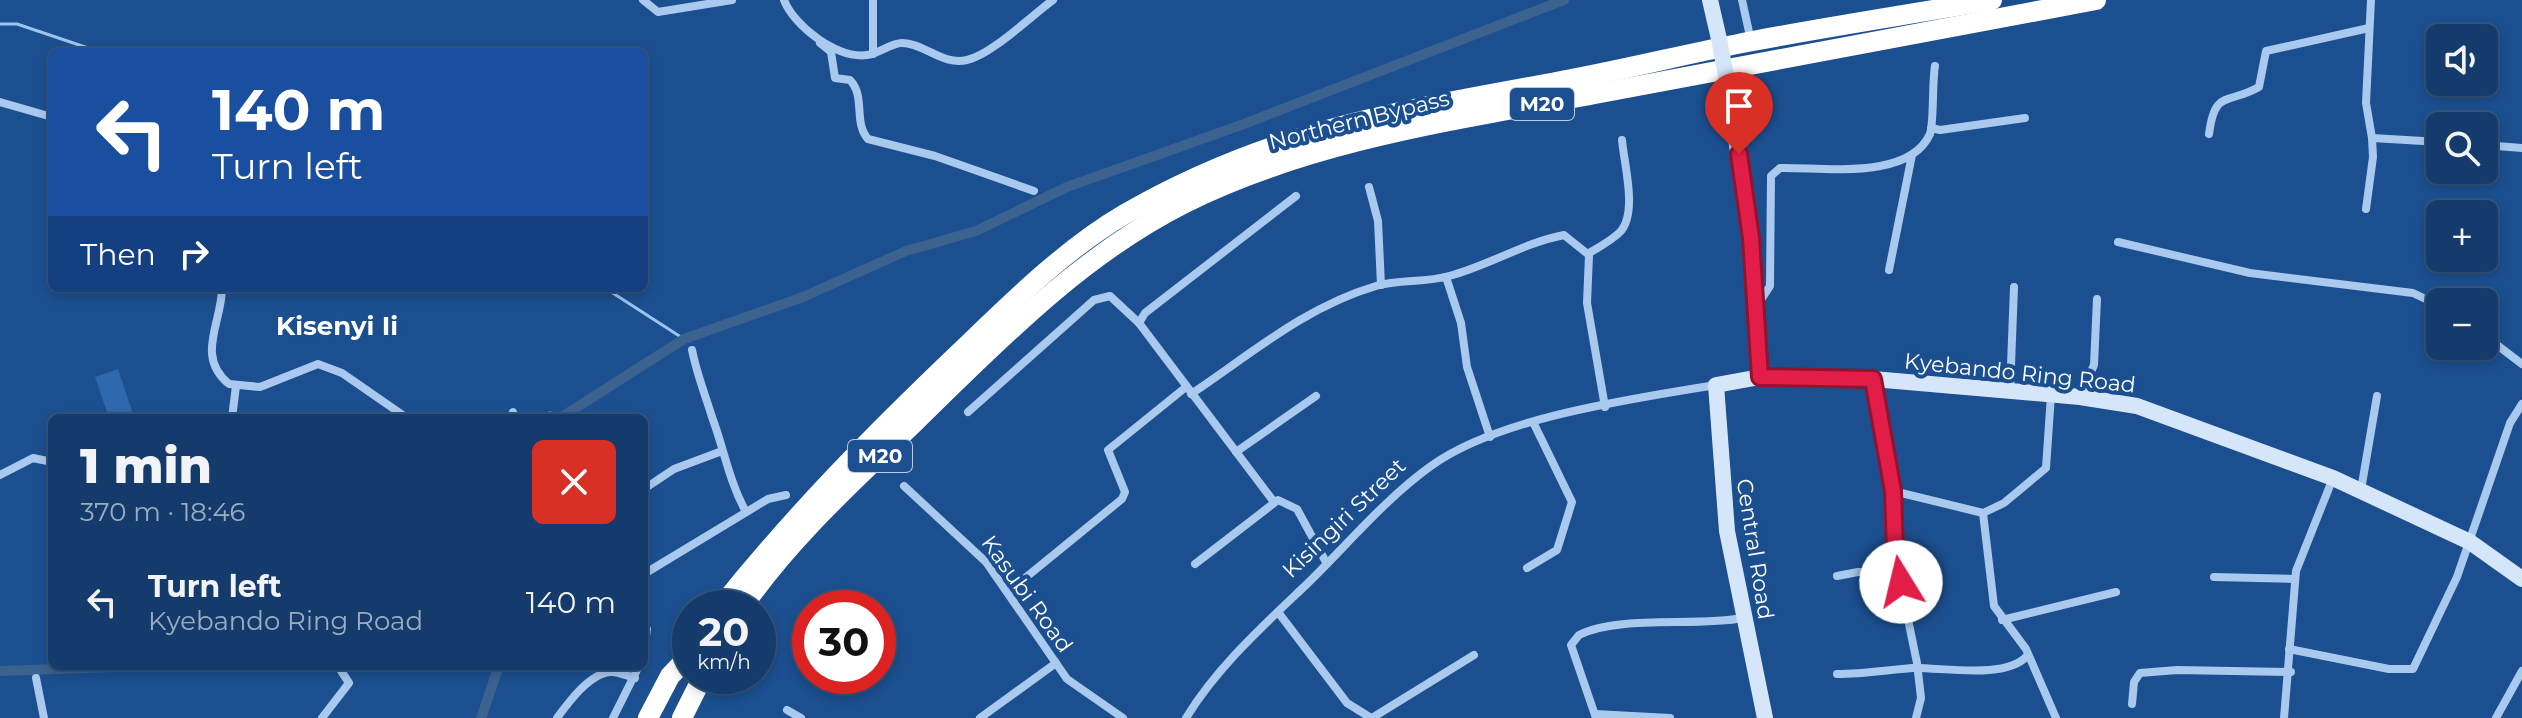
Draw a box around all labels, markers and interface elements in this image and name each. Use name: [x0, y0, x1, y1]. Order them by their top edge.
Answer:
map controls: [2426, 24, 2498, 360]
button: sound: [2426, 24, 2498, 96]
pin: [1705, 72, 1773, 154]
text: 140 m: [212, 76, 385, 144]
icon: left: [80, 80, 184, 184]
street label: Northern Bypass: [1266, 84, 1452, 155]
icon: arrive: [1717, 84, 1761, 128]
road number: M20: [1510, 88, 1574, 120]
button: search: [2426, 112, 2498, 184]
text: Turn left: [212, 144, 363, 188]
button: +: [2426, 200, 2498, 272]
icon: right: [172, 232, 216, 276]
text: Then: [80, 236, 156, 273]
button: −: [2426, 288, 2498, 360]
district label: Kisenyi Ii: [276, 310, 398, 342]
street label: Kyebando Ring Road: [1903, 347, 2137, 399]
text: 1 min: [80, 437, 212, 495]
button: close: [532, 440, 616, 524]
road number: M20: [848, 440, 912, 472]
street label: Kisingiri Street: [1277, 452, 1411, 584]
street label: Central Road: [1731, 477, 1779, 621]
text: 370 m · 18:46: [80, 496, 245, 528]
street label: Kasubi Road: [976, 530, 1078, 658]
position arrow: [1859, 540, 1943, 624]
text: Turn left: [148, 568, 281, 605]
icon: left: [80, 580, 124, 624]
text: 140 m: [526, 584, 616, 621]
speed limit sign: 30: [792, 590, 896, 694]
text: Kyebando Ring Road: [148, 605, 423, 637]
text: 20: [699, 607, 749, 656]
text: km/h: [697, 650, 751, 674]

